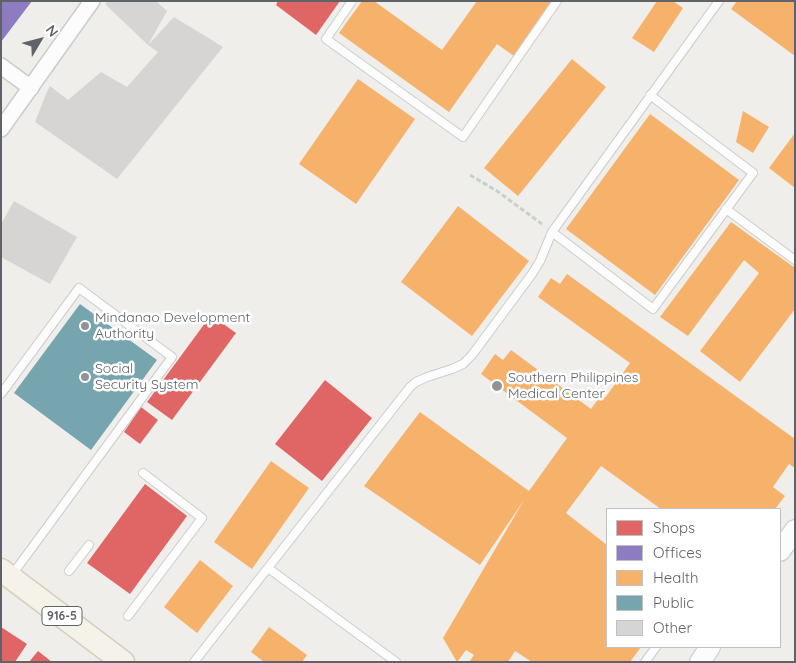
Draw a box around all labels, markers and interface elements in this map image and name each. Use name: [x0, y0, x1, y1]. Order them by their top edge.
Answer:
north arrow: [15, 15, 65, 65]
text: N: [42, 21, 62, 40]
place label: Mindanao Development Authority: [95, 310, 250, 342]
marker: Mindanao Development Authority: [79, 320, 91, 332]
place label: Social Security System: [95, 361, 199, 394]
place label: Southern Philippines Medical Center: [508, 370, 638, 402]
marker: Social Security System: [79, 371, 91, 383]
marker: Southern Philippines Medical Center: [490, 379, 504, 393]
legend: [606, 508, 781, 648]
text: Shops: [653, 518, 695, 537]
text: Offices: [653, 543, 702, 562]
text: Health: [653, 568, 698, 587]
text: Public: [653, 593, 694, 612]
road number: 916-5: [42, 606, 82, 626]
text: Other: [653, 618, 692, 637]

